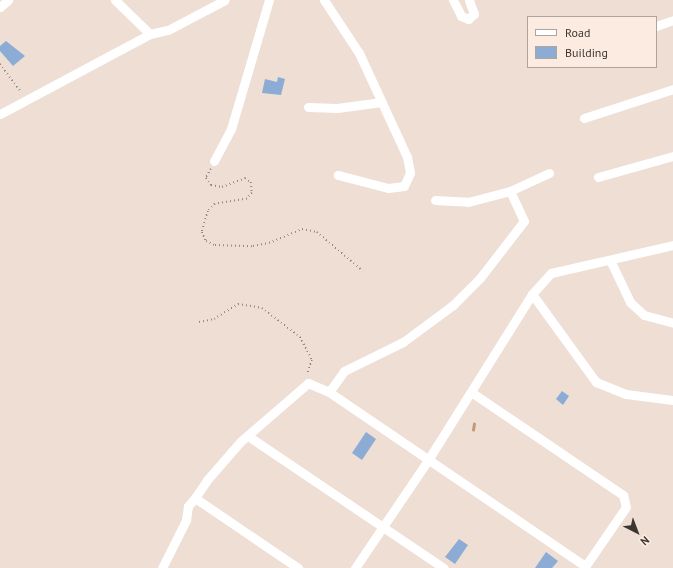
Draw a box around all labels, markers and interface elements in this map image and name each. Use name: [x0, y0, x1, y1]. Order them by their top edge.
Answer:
legend: [527, 16, 657, 68]
text: Road: [565, 25, 590, 40]
text: Building: [565, 45, 608, 60]
north arrow: [617, 512, 657, 552]
text: N: [638, 533, 652, 549]

